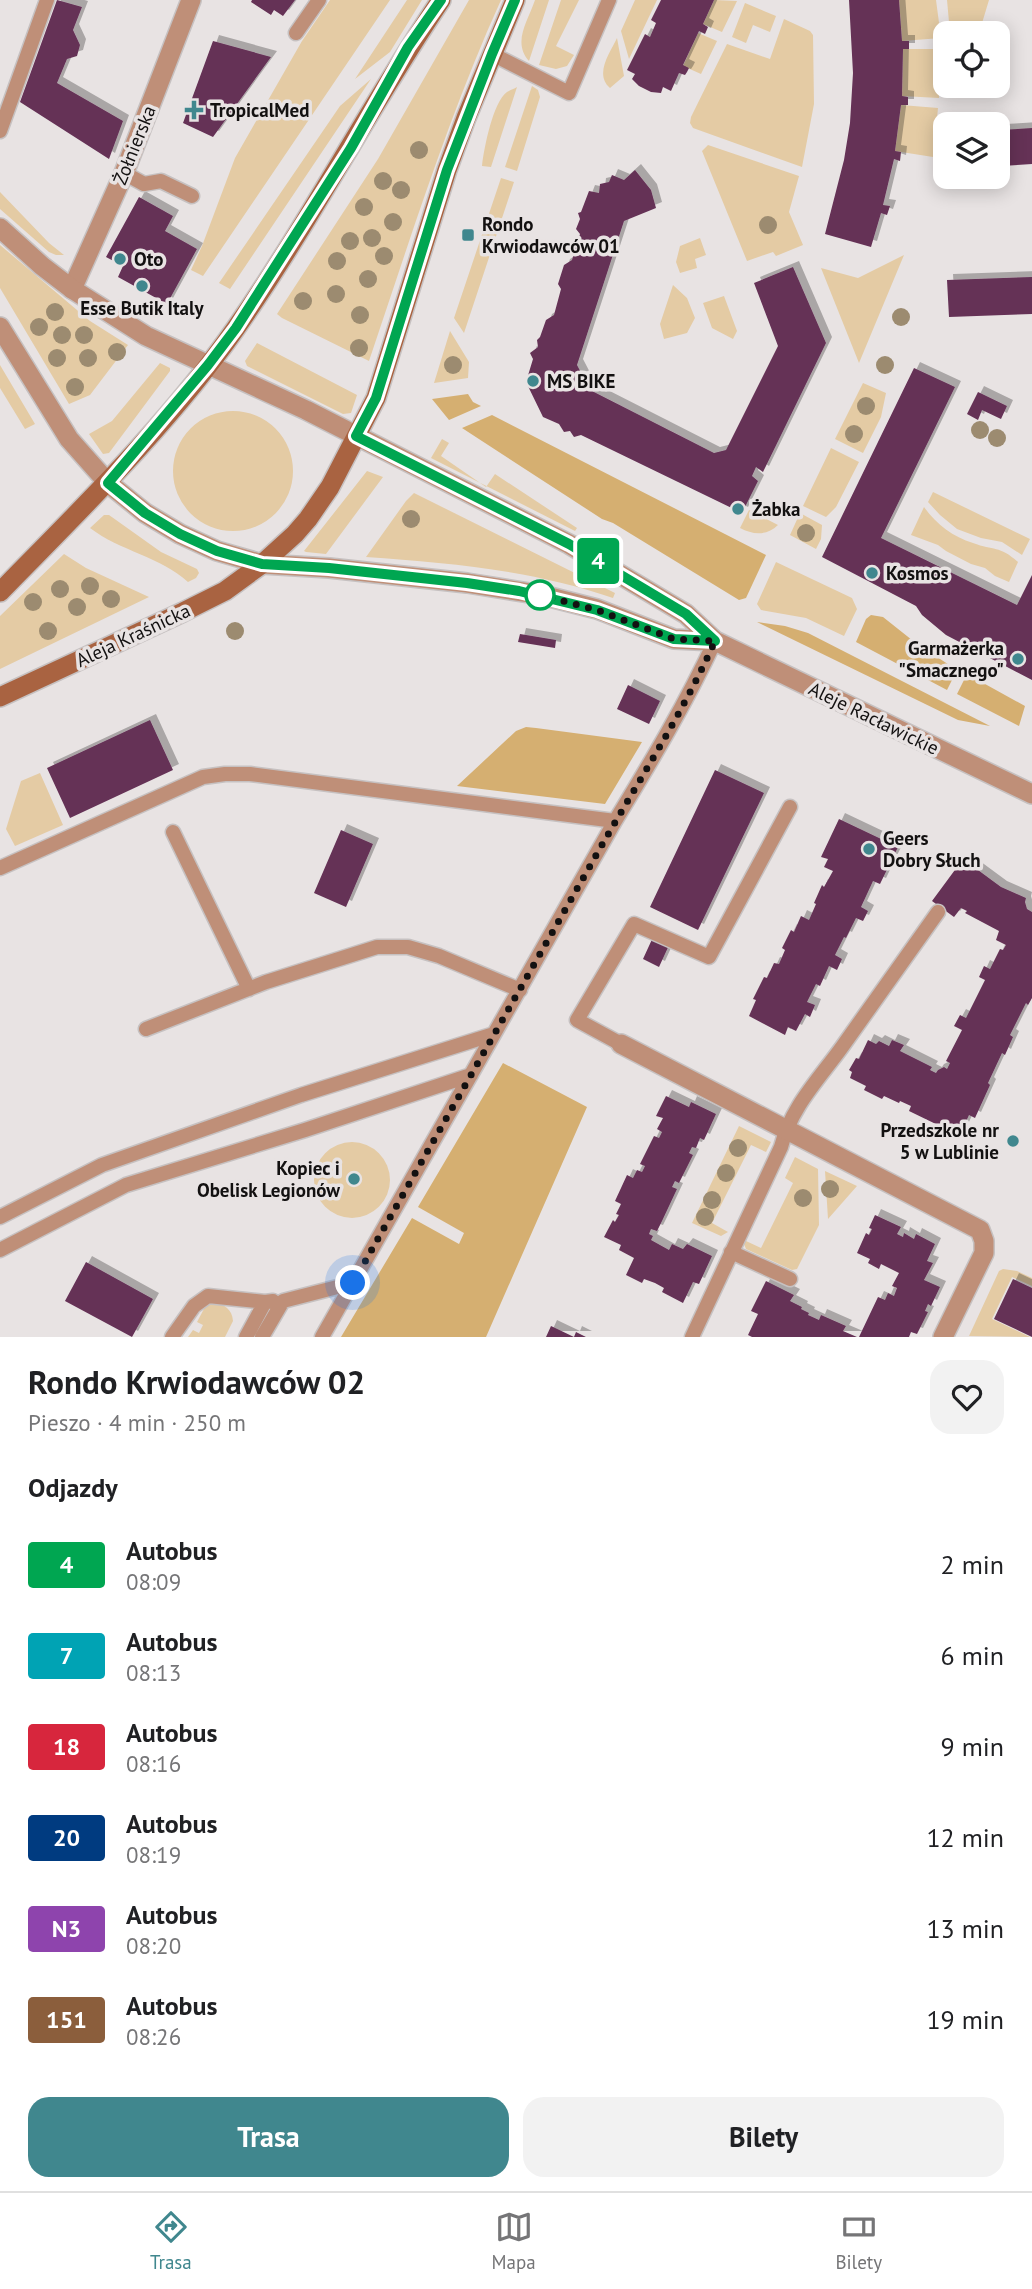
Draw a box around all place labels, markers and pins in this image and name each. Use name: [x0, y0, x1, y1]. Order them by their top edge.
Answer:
place label: TropicalMed: [210, 98, 309, 122]
marker: TropicalMed: [184, 100, 204, 120]
place label: Rondo Krwiodawców 01: [482, 212, 620, 258]
marker: Rondo Krwiodawców 01: [460, 227, 476, 243]
place label: Oto: [134, 247, 163, 271]
marker: Oto: [112, 251, 128, 267]
marker: Esse Butik Italy: [134, 278, 150, 294]
place label: Esse Butik Italy: [80, 296, 205, 320]
place label: MS BIKE: [547, 369, 616, 393]
marker: MS BIKE: [525, 373, 541, 389]
place label: Żabka: [752, 497, 800, 521]
marker: Żabka: [730, 501, 746, 517]
place label: Kosmos: [886, 561, 949, 585]
marker: Kosmos: [864, 565, 880, 581]
unlabelled marker: [525, 580, 555, 610]
place label: Garmażerka "Smacznego": [898, 636, 1004, 682]
marker: Garmażerka "Smacznego": [1010, 651, 1026, 667]
place label: Geers Dobry Słuch: [883, 826, 981, 872]
marker: Geers Dobry Słuch: [861, 841, 877, 857]
place label: Przedszkole nr 5 w Lublinie: [880, 1118, 999, 1164]
marker: Przedszkole nr 5 w Lublinie: [1005, 1133, 1021, 1149]
place label: Kopiec i Obelisk Legionów: [197, 1156, 340, 1202]
marker: Kopiec i Obelisk Legionów: [346, 1171, 362, 1187]

